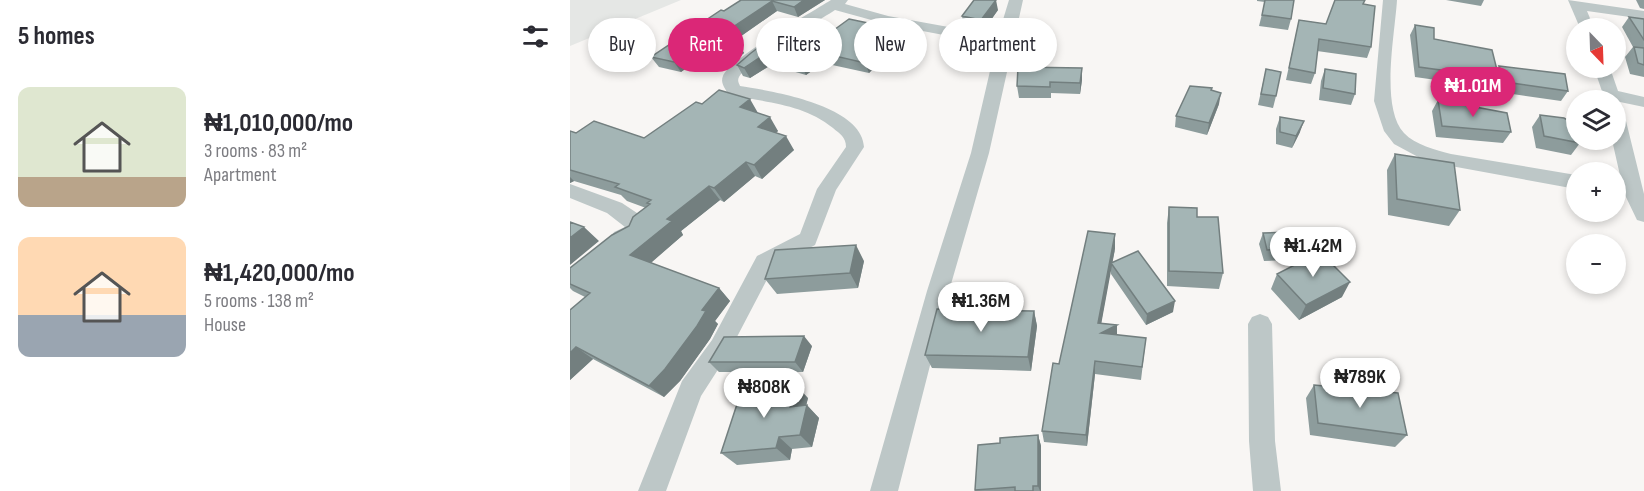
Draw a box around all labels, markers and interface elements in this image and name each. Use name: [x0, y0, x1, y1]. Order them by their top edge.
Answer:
chip: Buy: [588, 18, 656, 72]
chip: Rent: [668, 18, 744, 72]
chip: Filters: [756, 18, 842, 72]
chip: New: [854, 18, 927, 72]
chip: Apartment: [939, 18, 1057, 72]
north arrow: [1566, 18, 1626, 78]
map controls: [1566, 18, 1626, 294]
icon: filters: [519, 20, 552, 53]
text: 5 homes: [18, 21, 95, 52]
pin: ₦1.01M: [1424, 67, 1522, 118]
text: ₦1.01M: [1445, 74, 1501, 98]
button: layers: [1566, 90, 1626, 150]
text: ₦1,010,000/mo: [204, 108, 353, 139]
icon: home: [66, 111, 138, 183]
text: 3 rooms · 83 m²: [204, 139, 307, 163]
button: +: [1566, 162, 1626, 222]
text: Apartment: [204, 163, 277, 187]
pin: ₦1.42M: [1264, 227, 1362, 278]
text: ₦1.42M: [1284, 234, 1342, 258]
button: −: [1566, 234, 1626, 294]
text: ₦1,420,000/mo: [204, 258, 355, 289]
icon: home: [66, 261, 138, 333]
pin: ₦1.36M: [932, 282, 1030, 333]
text: 5 rooms · 138 m²: [204, 289, 314, 313]
text: ₦1.36M: [952, 289, 1010, 313]
text: House: [204, 313, 246, 337]
pin: ₦789K: [1318, 358, 1402, 409]
text: ₦789K: [1334, 365, 1386, 389]
pin: ₦808K: [722, 368, 806, 419]
text: ₦808K: [738, 375, 790, 399]

